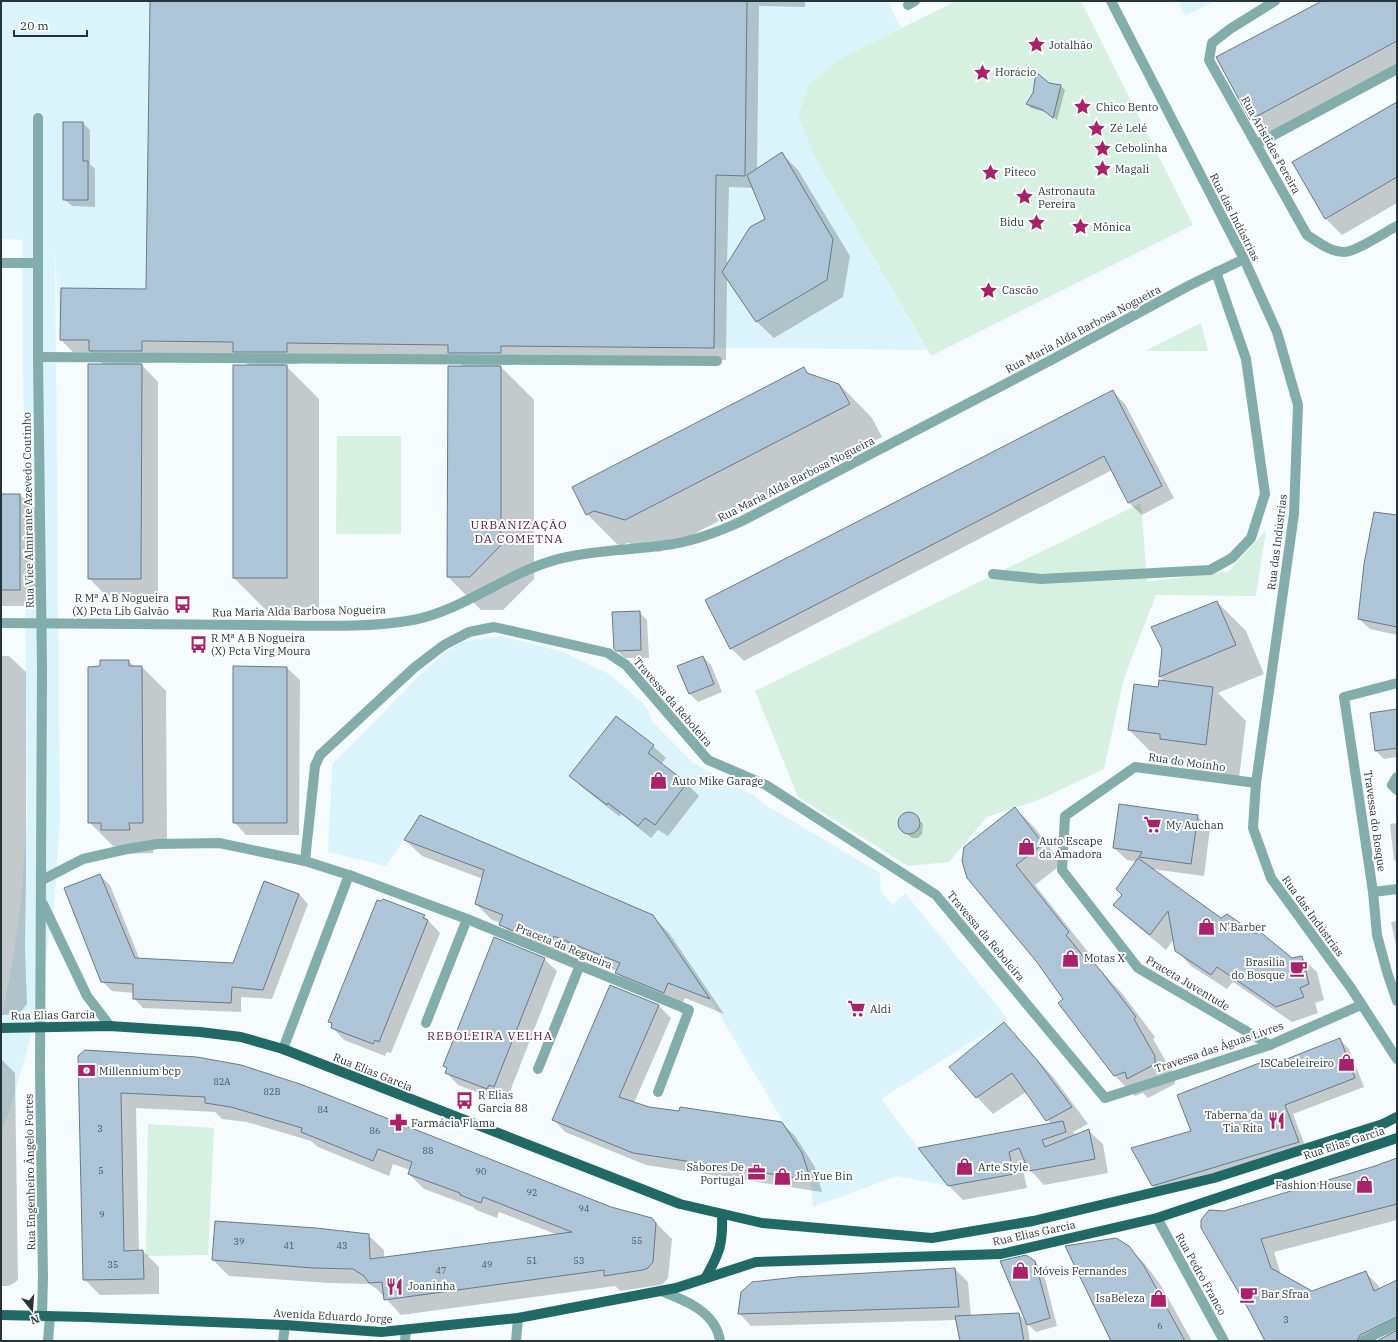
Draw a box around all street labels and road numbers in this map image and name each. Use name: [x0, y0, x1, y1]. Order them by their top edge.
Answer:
street label: Rua Aristides Pereira: [1238, 94, 1304, 196]
street label: Rua das Indústrias: [1207, 171, 1263, 263]
street label: Rua Maria Alda Barbosa Nogueira: [1003, 282, 1163, 376]
street label: Rua Vice Almirante Azevedo Coutinho: [19, 412, 37, 608]
street label: Rua Maria Alda Barbosa Nogueira: [715, 433, 877, 525]
street label: Rua das Indústrias: [1264, 493, 1290, 591]
street label: Rua Maria Alda Barbosa Nogueira: [212, 602, 386, 620]
street label: Travessa da Reboleira: [631, 655, 715, 749]
street label: Rua do Moinho: [1148, 750, 1226, 774]
street label: Travessa do Bosque: [1361, 769, 1389, 873]
street label: Rua das Indústrias: [1279, 873, 1347, 959]
street label: Travessa da Reboleira: [944, 888, 1028, 984]
street label: Praceta da Regueira: [514, 920, 614, 972]
street label: Praceta Juventude: [1144, 952, 1233, 1014]
street label: Rua Elias Garcia: [11, 1007, 95, 1023]
street label: Travessa das Águas Livres: [1153, 1018, 1285, 1076]
street label: Rua Elias Garcia: [331, 1050, 415, 1094]
street label: Rua Engenheiro Ângelo Fortes: [22, 1094, 38, 1250]
street label: Rua Elias Garcia: [1302, 1123, 1386, 1163]
street label: Rua Elias Garcia: [991, 1217, 1077, 1249]
street label: Rua Pedro Franco: [1173, 1230, 1229, 1318]
street label: Avenida Eduardo Jorge: [273, 1306, 393, 1326]

